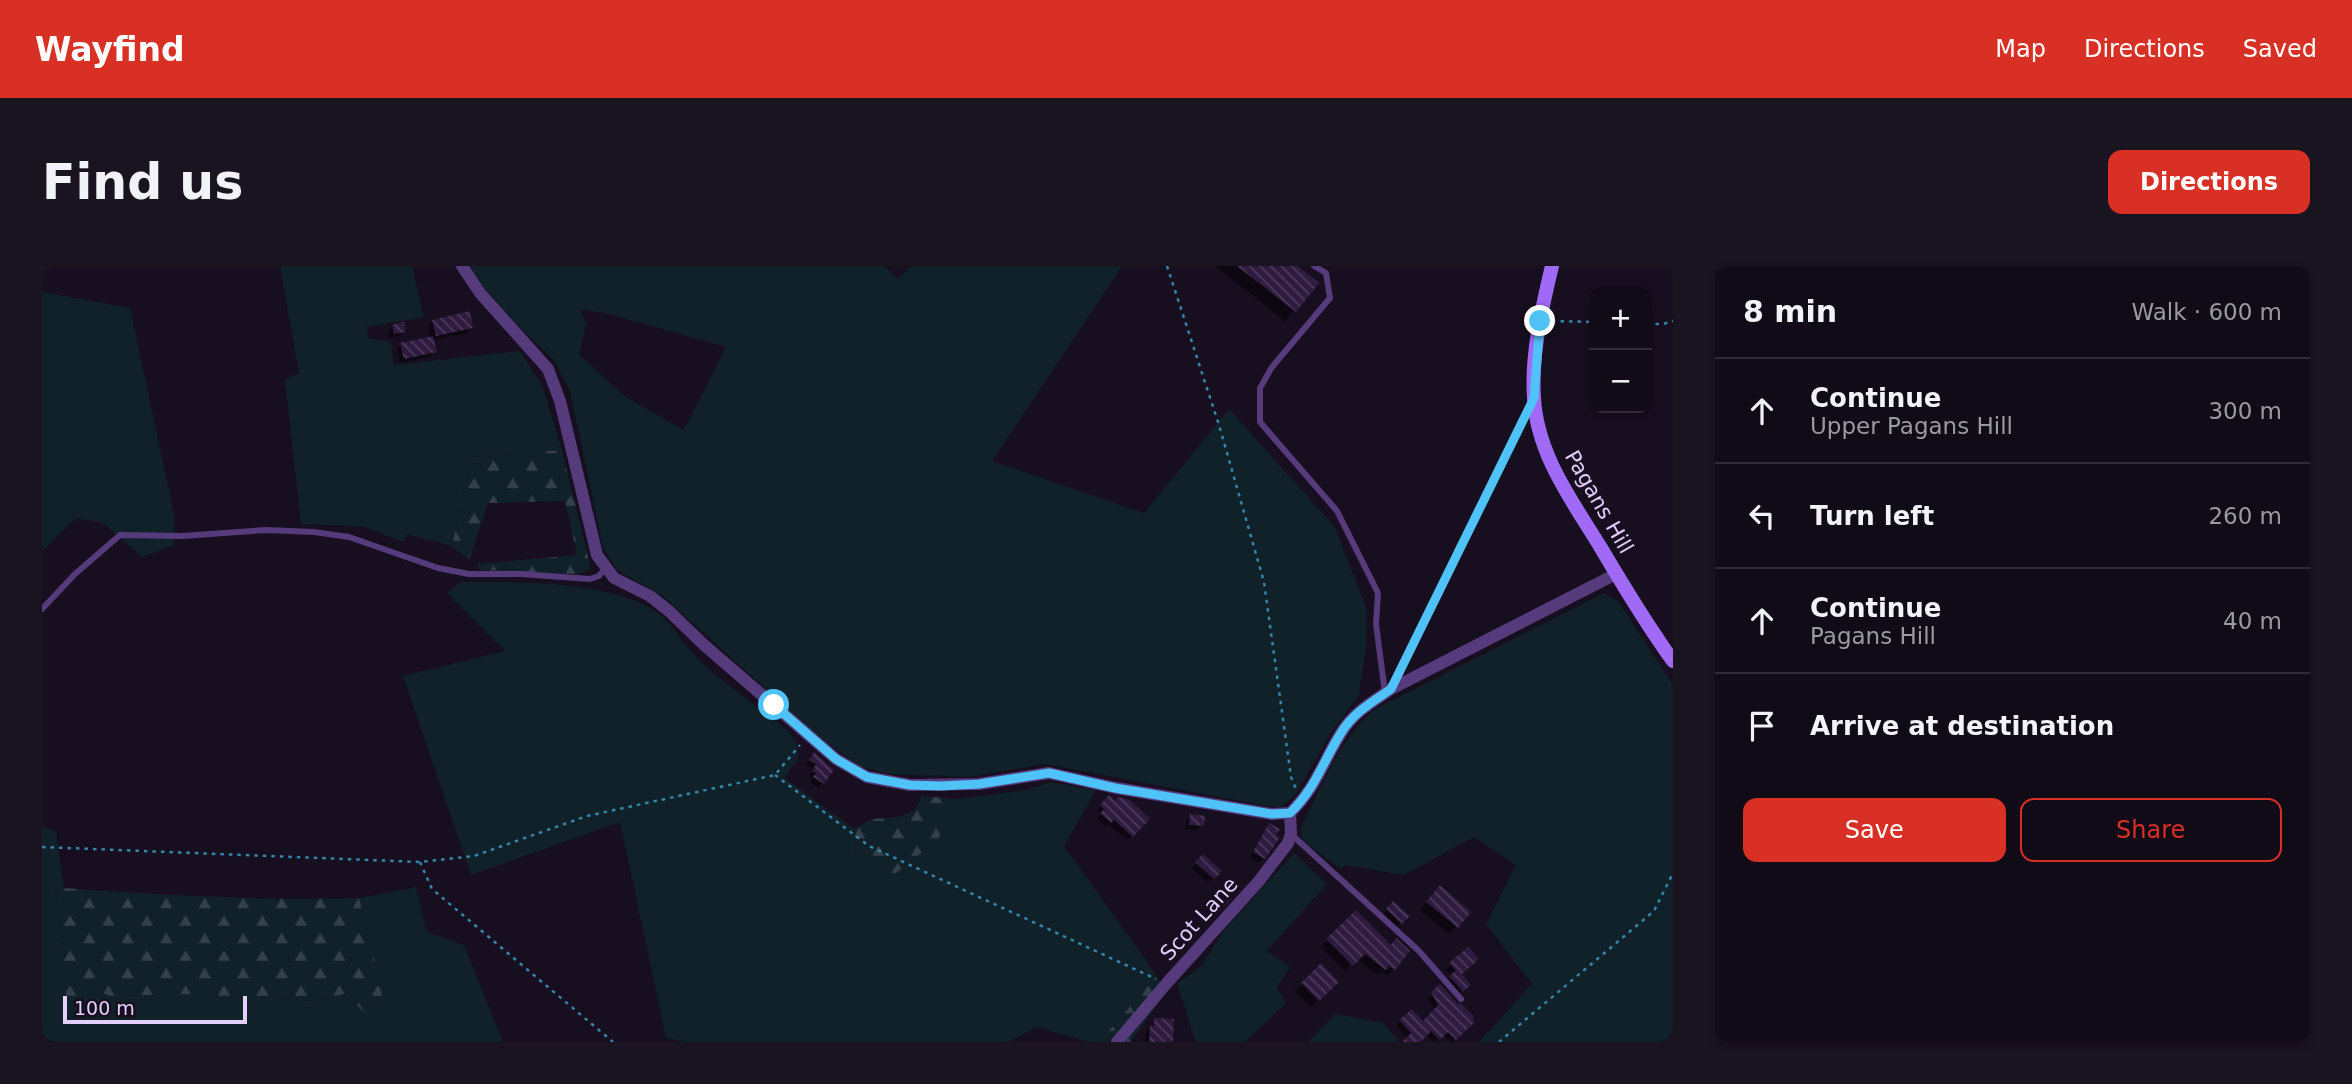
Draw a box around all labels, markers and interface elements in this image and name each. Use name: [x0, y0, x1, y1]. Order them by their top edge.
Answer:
text: Wayfind: [35, 30, 185, 69]
text: Map: [1995, 35, 2046, 63]
text: Directions: [2084, 35, 2205, 63]
text: Saved: [2243, 35, 2317, 63]
button: Directions: [2108, 150, 2310, 214]
text: Find us: [42, 154, 243, 211]
map controls: [1589, 287, 1652, 413]
button: +: [1589, 287, 1652, 350]
text: 8 min: [1743, 294, 1837, 329]
text: Walk · 600 m: [2131, 299, 2282, 325]
route end: [1524, 305, 1555, 336]
button: −: [1589, 350, 1652, 413]
text: Continue: [1810, 383, 1941, 413]
icon: ahead: [1743, 392, 1781, 430]
text: 300 m: [2208, 398, 2282, 424]
text: Upper Pagans Hill: [1810, 413, 2013, 439]
street label: Pagans Hill: [1560, 446, 1638, 558]
icon: left: [1743, 497, 1781, 535]
text: Turn left: [1810, 501, 1934, 531]
text: 260 m: [2208, 503, 2282, 529]
text: Continue: [1810, 593, 1941, 623]
icon: ahead: [1743, 602, 1781, 640]
text: 40 m: [2223, 608, 2282, 634]
text: Pagans Hill: [1810, 623, 1936, 649]
route start: [758, 689, 789, 720]
icon: arrive: [1743, 707, 1781, 745]
text: Arrive at destination: [1810, 711, 2114, 741]
button: Save: [1743, 798, 2006, 862]
button: Share: [2020, 798, 2282, 862]
street label: Scot Lane: [1155, 873, 1243, 965]
scale bar: [63, 993, 247, 1025]
text: 100 m: [74, 997, 135, 1019]

